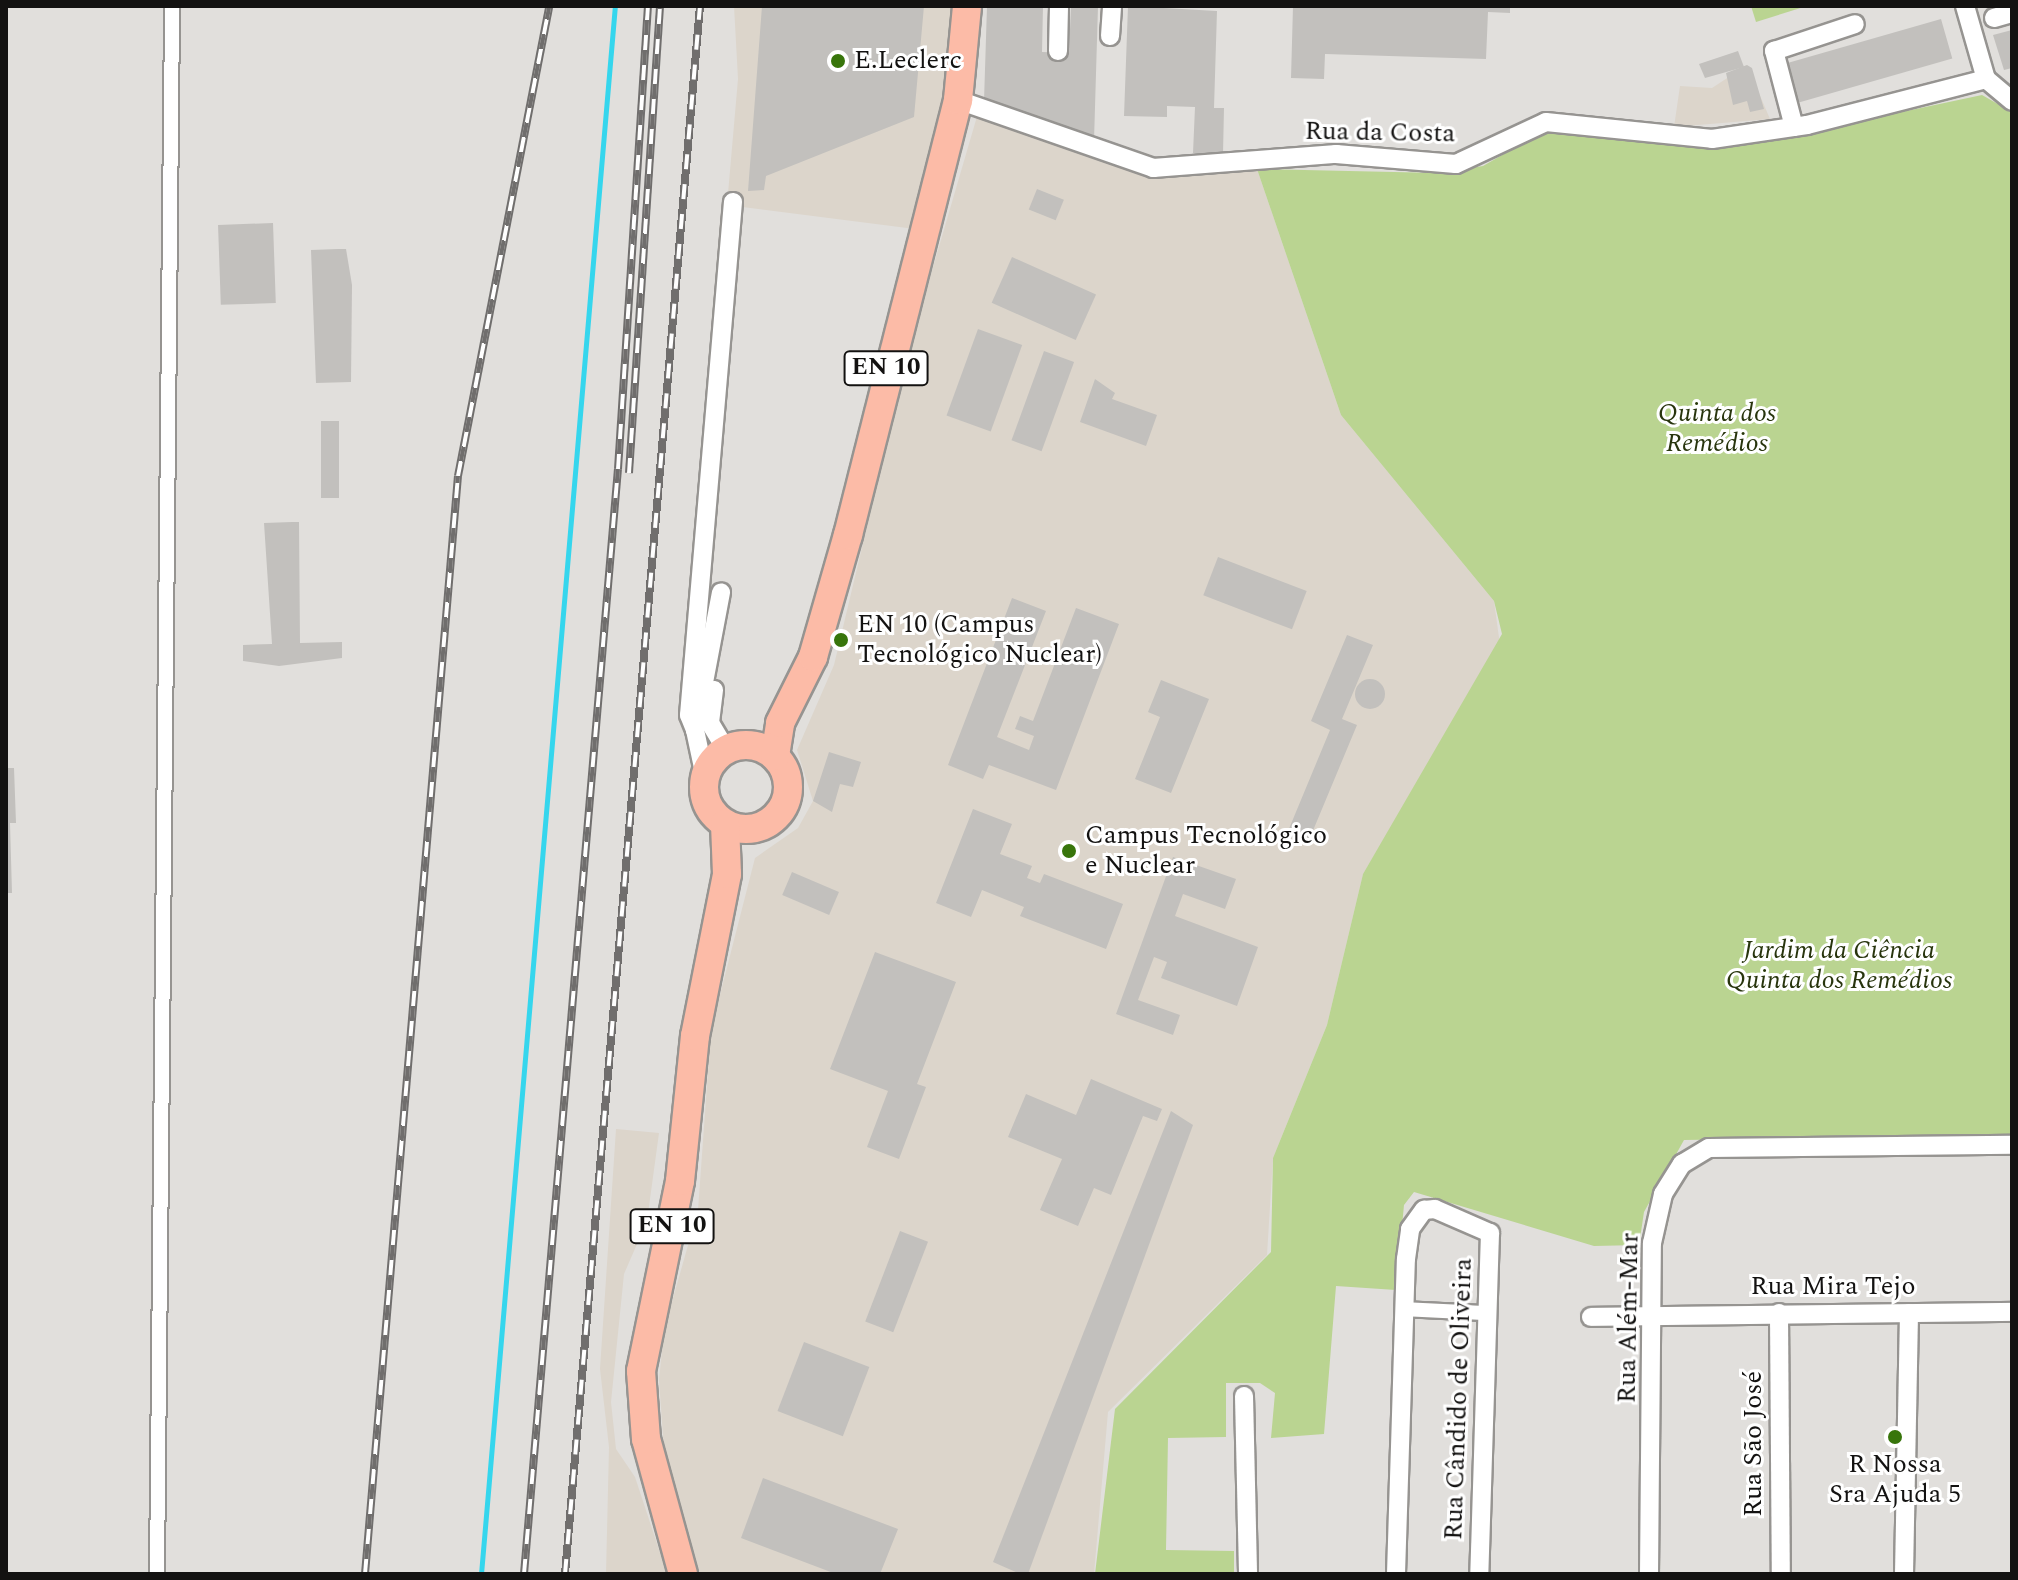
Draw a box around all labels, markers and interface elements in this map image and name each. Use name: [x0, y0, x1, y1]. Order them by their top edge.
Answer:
place label: E.Leclerc: [854, 45, 962, 77]
marker: E.Leclerc: [829, 52, 847, 70]
street label: Rua da Costa: [1304, 116, 1456, 150]
road number: EN 10: [842, 348, 930, 388]
park label: Quinta dos Remédios: [1658, 398, 1776, 460]
place label: EN 10 (Campus Tecnológico Nuclear): [857, 609, 1102, 670]
marker: EN 10 (Campus Tecnológico Nuclear): [832, 631, 850, 649]
place label: Campus Tecnológico e Nuclear: [1085, 820, 1327, 882]
marker: Campus Tecnológico e Nuclear: [1060, 842, 1078, 860]
park label: Jardim da Ciência Quinta dos Remédios: [1726, 935, 1952, 996]
road number: EN 10: [628, 1206, 716, 1246]
street label: Rua Além-Mar: [1612, 1232, 1646, 1404]
street label: Rua Cândido de Oliveira: [1438, 1257, 1480, 1541]
street label: Rua Mira Tejo: [1751, 1271, 1915, 1303]
street label: Rua São José: [1738, 1371, 1770, 1517]
marker: R Nossa Sra Ajuda 5: [1886, 1428, 1904, 1446]
place label: R Nossa Sra Ajuda 5: [1829, 1449, 1961, 1510]

